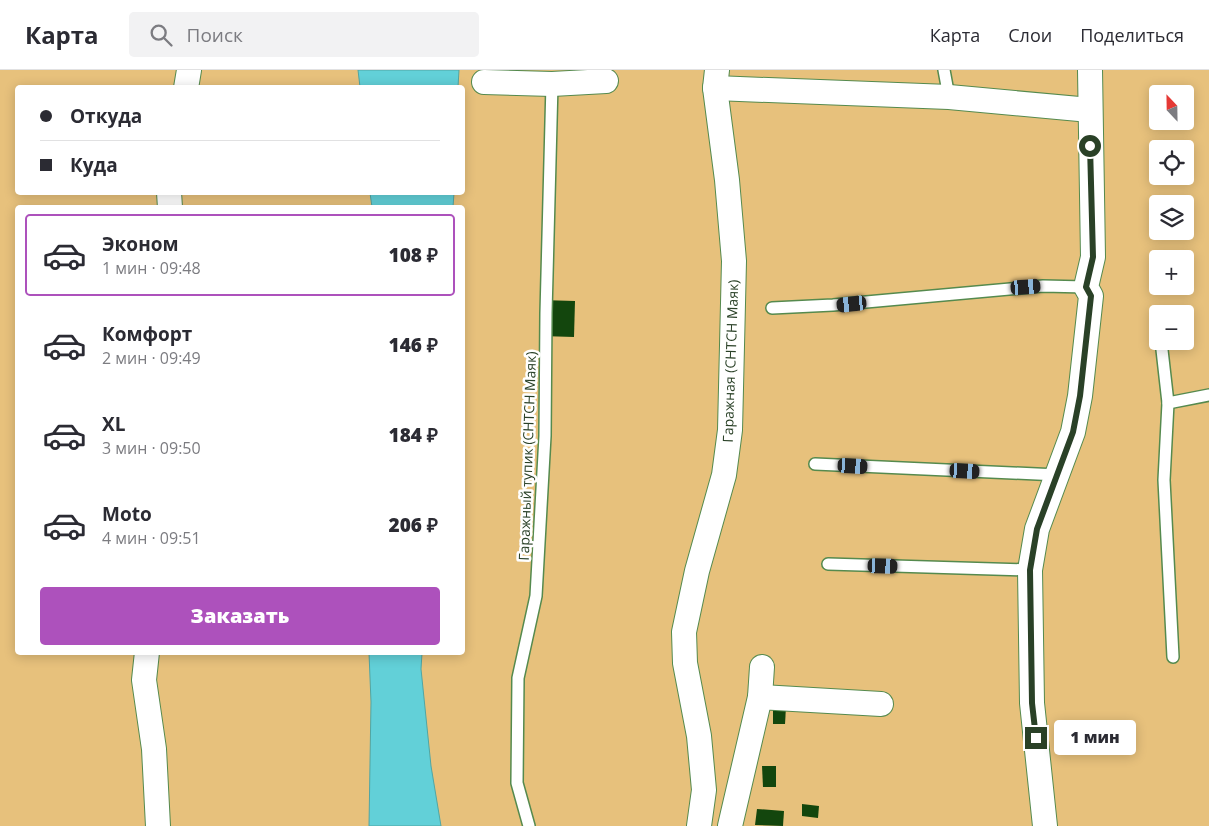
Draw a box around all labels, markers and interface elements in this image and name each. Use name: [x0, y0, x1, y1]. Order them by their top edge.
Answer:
search box: [129, 12, 479, 57]
text: Карта: [25, 18, 99, 51]
icon: search: [147, 21, 175, 49]
text: Поиск: [187, 22, 243, 48]
text: Карта: [930, 23, 980, 47]
text: Слои: [1008, 23, 1052, 47]
text: Поделиться: [1080, 23, 1184, 47]
north arrow: [1149, 85, 1194, 130]
map controls: [1149, 85, 1194, 350]
text: Откуда: [70, 103, 142, 129]
route start: [1079, 135, 1101, 157]
button: locate: [1149, 140, 1194, 185]
text: Куда: [70, 152, 118, 178]
button: layers: [1149, 195, 1194, 240]
text: Эконом: [102, 231, 179, 257]
icon: car: [42, 233, 87, 278]
text: 108 ₽: [389, 242, 438, 268]
button: +: [1149, 250, 1194, 295]
text: 1 мин · 09:48: [102, 257, 201, 279]
car: [1010, 278, 1041, 296]
street label: Гаражная (СНТСН Маяк): [718, 279, 742, 443]
car: [836, 295, 867, 313]
button: −: [1149, 305, 1194, 350]
text: Комфорт: [102, 321, 192, 347]
icon: car: [42, 323, 87, 368]
text: 146 ₽: [389, 332, 438, 358]
text: 2 мин · 09:49: [102, 347, 201, 369]
street label: Гаражный тупик (СНТСН Маяк): [514, 351, 540, 561]
text: XL: [102, 411, 125, 437]
icon: car: [42, 413, 87, 458]
text: 184 ₽: [389, 422, 438, 448]
text: 3 мин · 09:50: [102, 437, 201, 459]
car: [837, 458, 868, 474]
car: [949, 463, 980, 479]
text: Moto: [102, 501, 152, 527]
icon: car: [42, 503, 87, 548]
text: 206 ₽: [389, 512, 438, 538]
text: 4 мин · 09:51: [102, 527, 201, 549]
car: [867, 558, 898, 574]
button: Заказать: [40, 587, 440, 645]
callout: 1 мин: [1054, 720, 1136, 756]
text: 1 мин: [1070, 726, 1120, 748]
route end: [1025, 727, 1047, 749]

